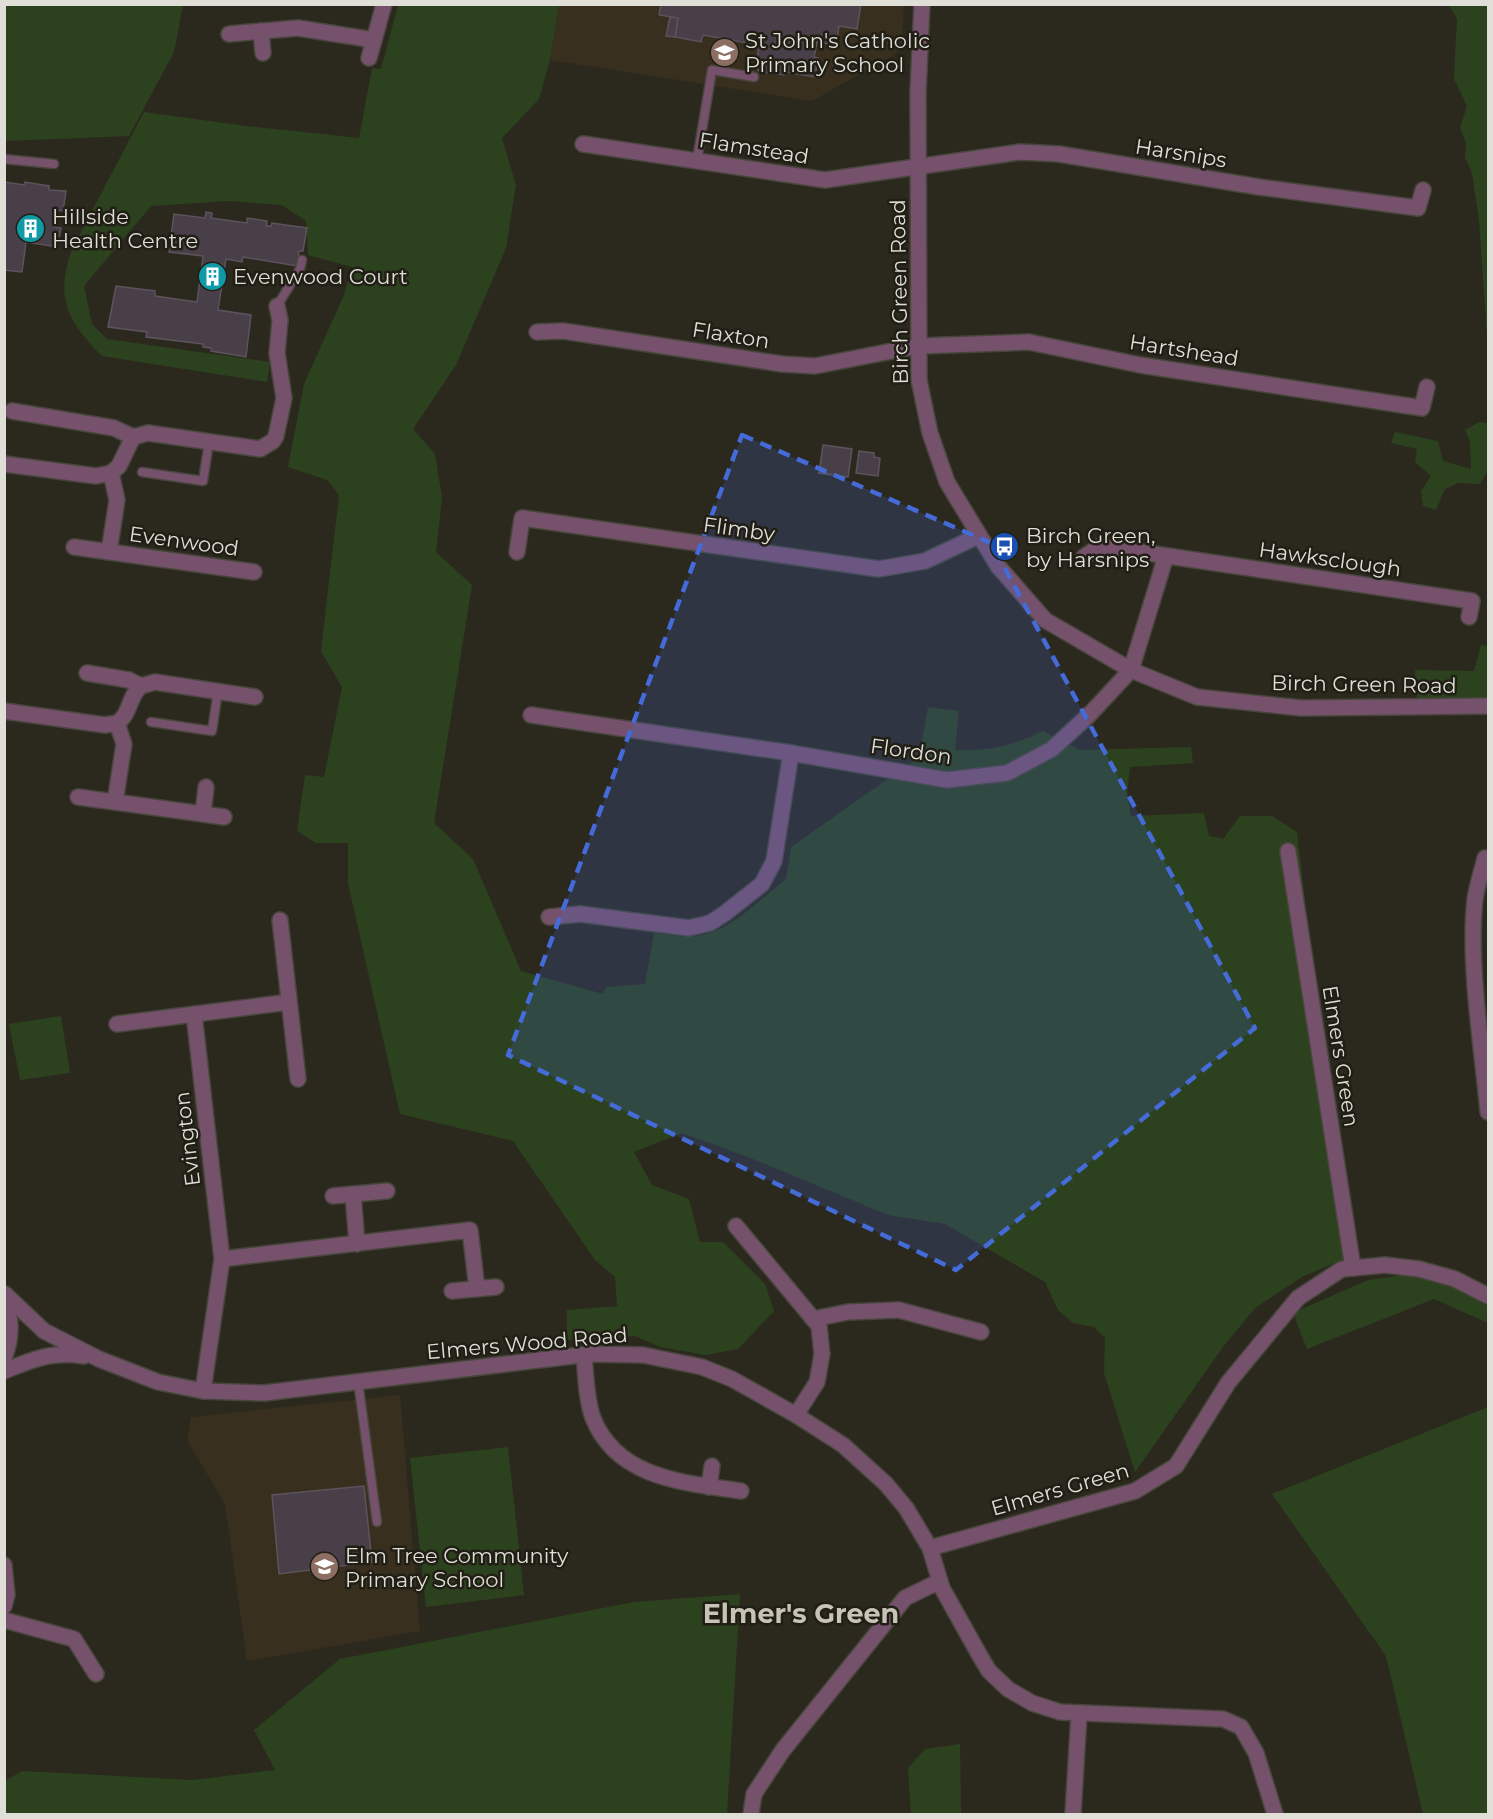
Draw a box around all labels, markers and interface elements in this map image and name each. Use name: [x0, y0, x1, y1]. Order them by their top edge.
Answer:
place label: St John's Catholic Primary School: [745, 28, 930, 77]
school or university icon: St John's Catholic Primary School: [708, 36, 740, 68]
street label: Flamstead: [697, 127, 811, 169]
street label: Harsnips: [1133, 133, 1229, 173]
street label: Birch Green Road: [885, 199, 913, 385]
place label: Hillside Health Centre: [52, 204, 198, 253]
building icon: Hillside Health Centre: [15, 212, 47, 244]
building icon: Evenwood Court: [196, 260, 228, 292]
place label: Evenwood Court: [233, 264, 408, 289]
street label: Flaxton: [691, 317, 771, 353]
street label: Hartshead: [1128, 329, 1240, 371]
street label: Flimby: [702, 512, 777, 546]
street label: Evenwood: [128, 521, 240, 561]
place label: Birch Green, by Harsnips: [1026, 523, 1155, 572]
bus stop icon: Birch Green, by Harsnips: [989, 531, 1021, 563]
street label: Hawksclough: [1257, 537, 1403, 581]
street label: Birch Green Road: [1271, 670, 1457, 698]
street label: Flordon: [869, 733, 953, 769]
street label: Elmers Green: [1317, 984, 1365, 1128]
street label: Evington: [169, 1090, 205, 1188]
street label: Elmers Wood Road: [425, 1322, 629, 1364]
street label: Elmers Green: [988, 1457, 1132, 1521]
place label: Elm Tree Community Primary School: [345, 1543, 569, 1592]
school or university icon: Elm Tree Community Primary School: [308, 1551, 340, 1583]
district label: Elmer's Green: [703, 1597, 899, 1630]

